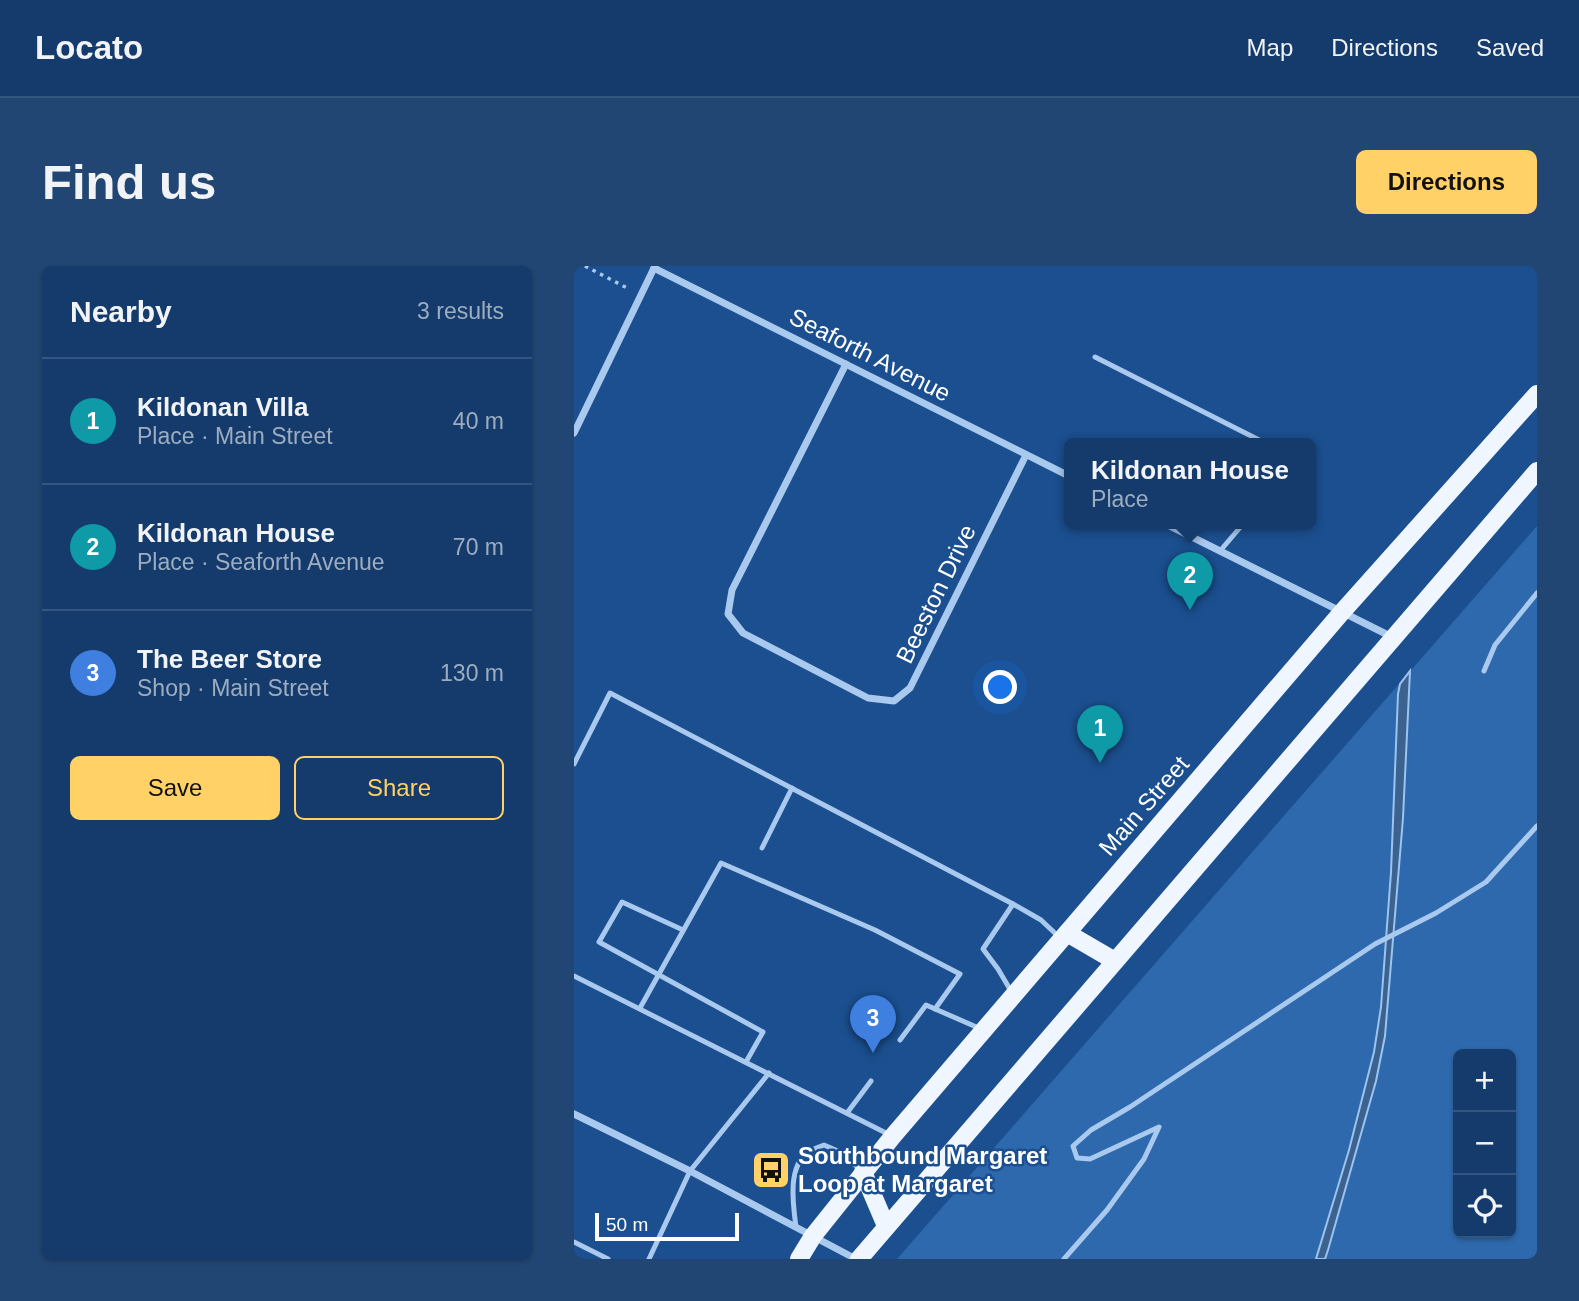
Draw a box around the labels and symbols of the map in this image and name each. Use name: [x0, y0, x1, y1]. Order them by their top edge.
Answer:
street label: Seaforth Avenue: [785, 302, 955, 407]
street label: Beeston Drive: [890, 520, 981, 667]
pin: 2: [1167, 552, 1213, 610]
your location: [983, 670, 1017, 704]
pin: 1: [1077, 705, 1123, 763]
street label: Main Street: [1093, 750, 1194, 861]
pin: 3: [850, 995, 896, 1053]
place label: Southbound Margaret Loop at Margaret: [798, 1142, 1047, 1197]
bus stop icon: Southbound Margaret Loop at Margaret: [750, 1149, 792, 1191]
scale bar: [595, 1210, 738, 1242]

